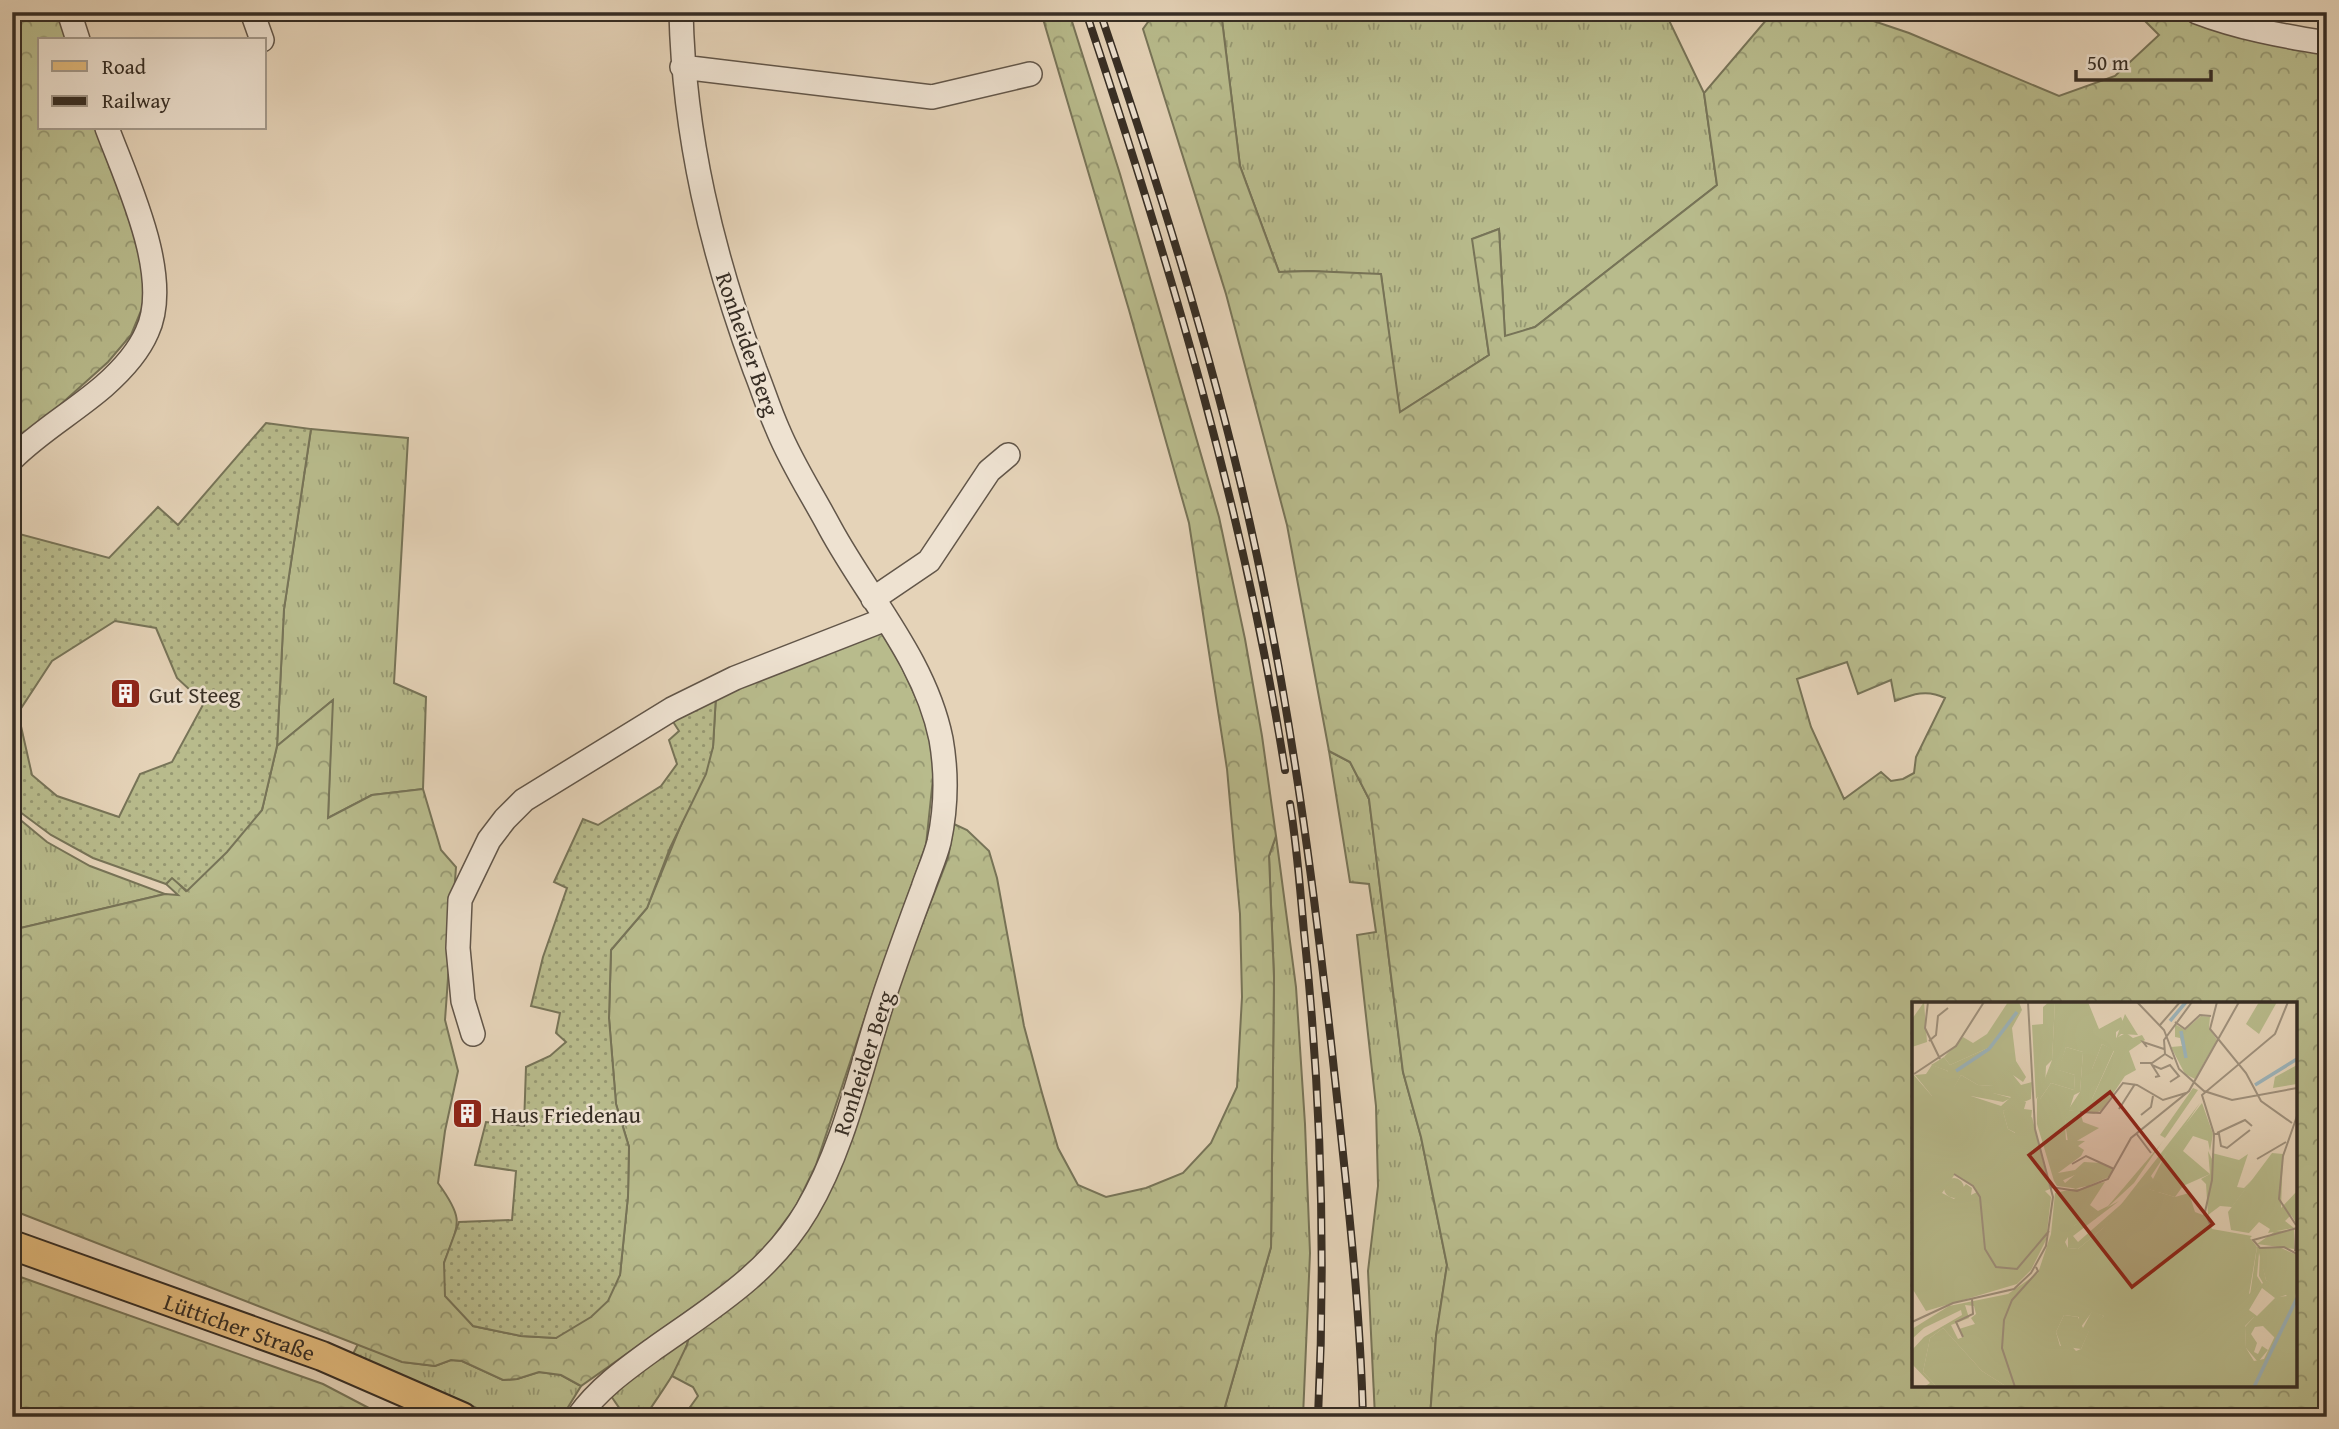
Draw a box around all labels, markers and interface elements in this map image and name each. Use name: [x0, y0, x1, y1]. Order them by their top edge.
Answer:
legend: [38, 38, 266, 130]
scale bar: [2076, 38, 2211, 82]
text: 50 m: [2087, 47, 2129, 78]
text: Road: [102, 51, 147, 82]
text: Railway: [102, 85, 171, 116]
street label: Ronheider Berg: [708, 268, 788, 421]
building icon: Gut Steeg: [109, 677, 143, 711]
place label: Gut Steeg: [149, 678, 241, 711]
street label: Ronheider Berg: [824, 986, 902, 1140]
inset map: [1912, 1002, 2297, 1387]
building icon: Haus Friedenau: [451, 1097, 485, 1131]
place label: Haus Friedenau: [491, 1098, 642, 1131]
street label: Lütticher Straße: [160, 1284, 320, 1369]

